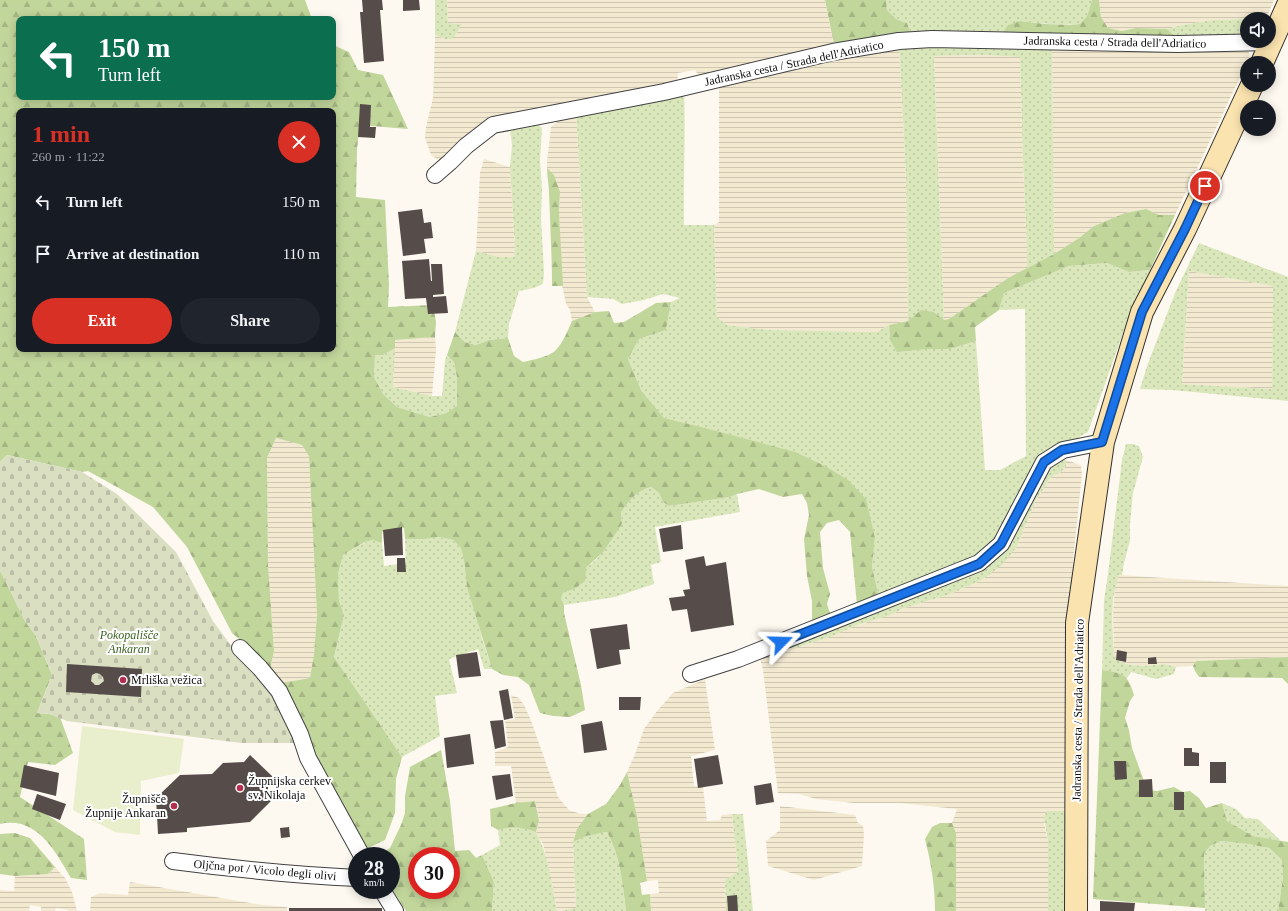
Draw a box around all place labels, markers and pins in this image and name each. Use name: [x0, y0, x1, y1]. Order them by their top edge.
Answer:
pin: [1188, 169, 1222, 203]
place label: Mrliška vežica: [131, 673, 203, 687]
marker: Mrliška vežica: [118, 675, 128, 685]
place label: Župnijska cerkev sv. Nikolaja: [248, 774, 331, 802]
marker: Župnijska cerkev sv. Nikolaja: [235, 783, 245, 793]
place label: Župnišče Župnije Ankaran: [85, 792, 166, 820]
marker: Župnišče Župnije Ankaran: [169, 801, 179, 811]

